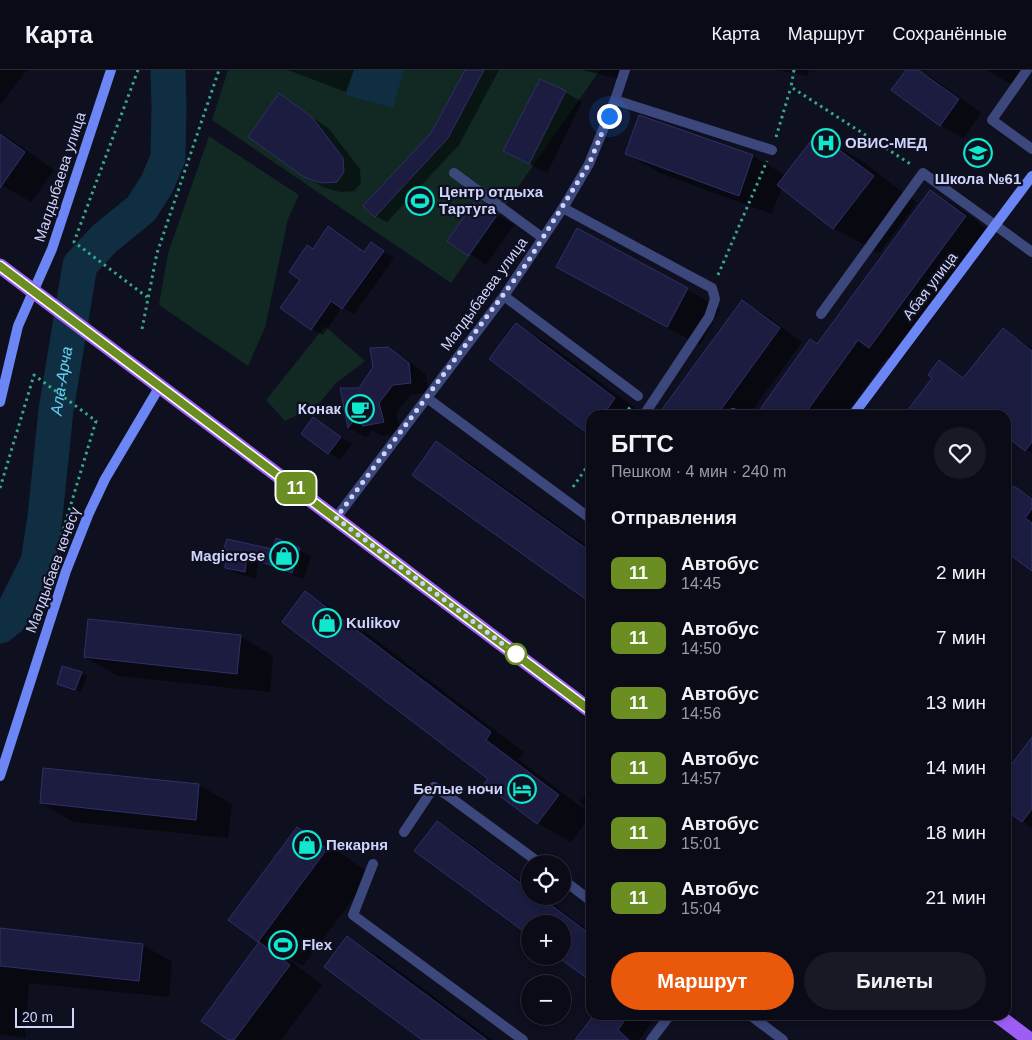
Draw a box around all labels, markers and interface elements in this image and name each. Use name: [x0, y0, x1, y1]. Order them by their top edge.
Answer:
text: Карта: [25, 21, 93, 48]
text: Карта: [712, 24, 760, 44]
text: Маршрут: [788, 24, 864, 44]
text: Сохранённые: [892, 24, 1007, 44]
your location: [597, 104, 622, 129]
street label: Малдыбаева улица: [30, 109, 89, 244]
hospital icon: ОВИС-МЕД: [811, 128, 841, 158]
place label: ОВИС-МЕД: [845, 134, 928, 151]
school or university icon: Школа №61: [963, 138, 993, 168]
place label: Школа №61: [935, 170, 1021, 187]
place label: Центр отдыха Тартуга: [439, 183, 544, 217]
sports icon: Центр отдыха Тартуга: [405, 186, 435, 216]
street label: Малдыбаева улица: [437, 233, 531, 354]
street label: Абая улица: [899, 248, 961, 323]
water label: Ала-Арча: [47, 345, 75, 417]
cafe icon: Конак: [345, 394, 375, 424]
place label: Конак: [298, 400, 341, 417]
button: heart: [934, 427, 986, 479]
text: БГТС: [611, 430, 674, 457]
text: Пешком · 4 мин · 240 m: [611, 463, 786, 480]
line badge: 11: [274, 472, 318, 504]
text: 11: [286, 478, 306, 498]
street label: Малдыбаев көчөсү: [22, 504, 83, 635]
text: Отправления: [611, 507, 737, 528]
shop icon: Magicrose: [269, 541, 299, 571]
place label: Magicrose: [191, 547, 265, 564]
text: Автобус: [681, 553, 759, 574]
text: 2 мин: [936, 562, 986, 583]
text: 11: [629, 563, 648, 583]
text: 14:45: [681, 575, 721, 592]
shop icon: Kulikov: [312, 608, 342, 638]
place label: Kulikov: [346, 614, 401, 631]
text: Автобус: [681, 618, 759, 639]
text: 7 мин: [936, 627, 986, 648]
text: 11: [629, 628, 648, 648]
text: 14:50: [681, 640, 721, 657]
unlabelled marker: [505, 643, 527, 665]
text: Автобус: [681, 683, 759, 704]
text: 13 мин: [925, 692, 986, 713]
text: 11: [629, 693, 648, 713]
text: 14:56: [681, 705, 721, 722]
text: Автобус: [681, 748, 759, 769]
text: 14 мин: [925, 757, 986, 778]
text: 11: [629, 758, 648, 778]
text: 14:57: [681, 770, 721, 787]
hotel icon: Белые ночи: [507, 774, 537, 804]
place label: Белые ночи: [413, 780, 503, 797]
text: Автобус: [681, 813, 759, 834]
text: 18 мин: [925, 822, 986, 843]
text: 11: [629, 823, 648, 843]
shop icon: Пекарня: [292, 830, 322, 860]
text: 15:01: [681, 835, 721, 852]
place label: Пекарня: [326, 836, 388, 853]
map controls: [521, 855, 571, 1025]
button: locate: [521, 855, 571, 905]
text: Автобус: [681, 878, 759, 899]
text: 21 мин: [925, 887, 986, 908]
text: 11: [629, 888, 648, 908]
text: 15:04: [681, 900, 721, 917]
button: +: [521, 915, 571, 965]
sports icon: Flex: [268, 930, 298, 960]
place label: Flex: [302, 936, 333, 953]
button: Маршрут: [611, 952, 794, 1010]
button: Билеты: [804, 952, 986, 1010]
button: −: [521, 975, 571, 1025]
scale bar: [15, 1005, 74, 1028]
text: 20 m: [22, 1009, 53, 1025]

